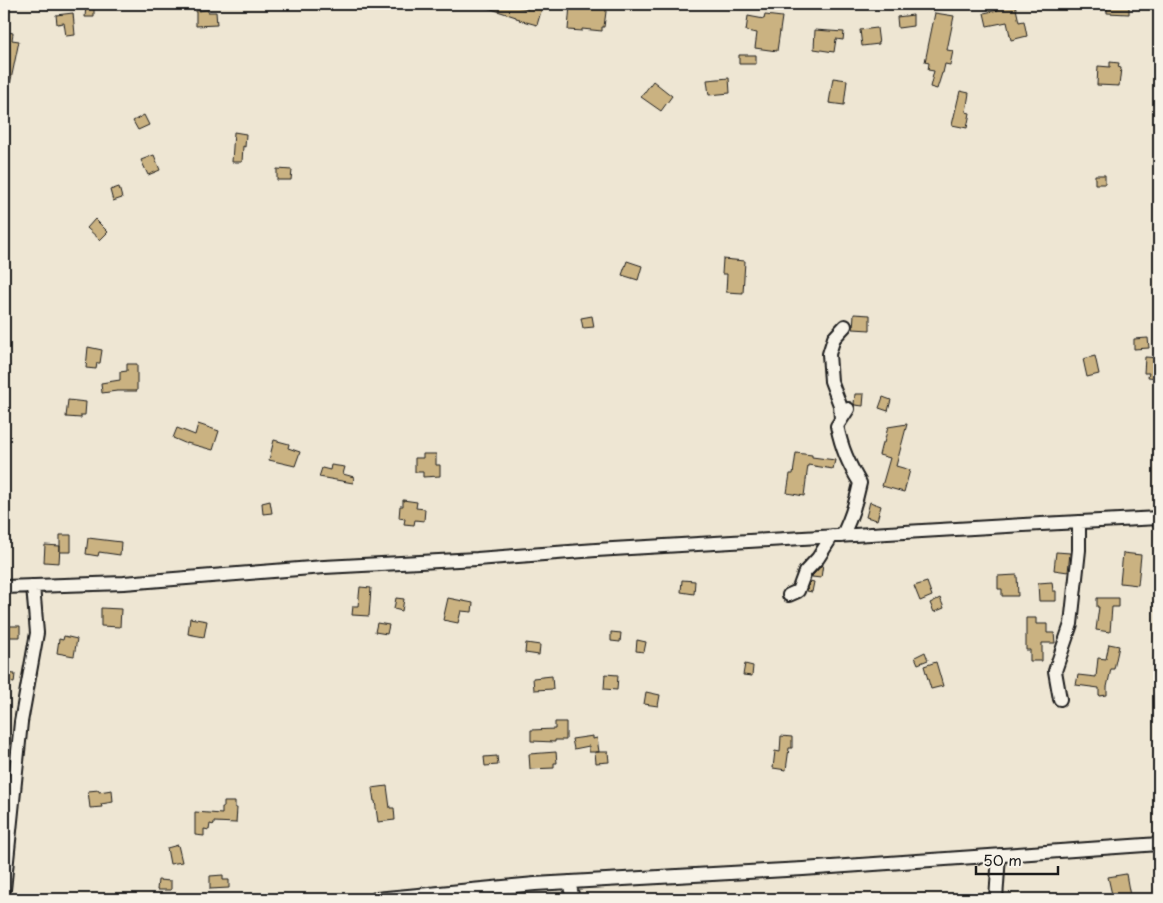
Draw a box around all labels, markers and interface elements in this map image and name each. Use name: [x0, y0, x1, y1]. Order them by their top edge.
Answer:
scale bar: [976, 843, 1058, 875]
text: 50 m: [983, 848, 1022, 871]

